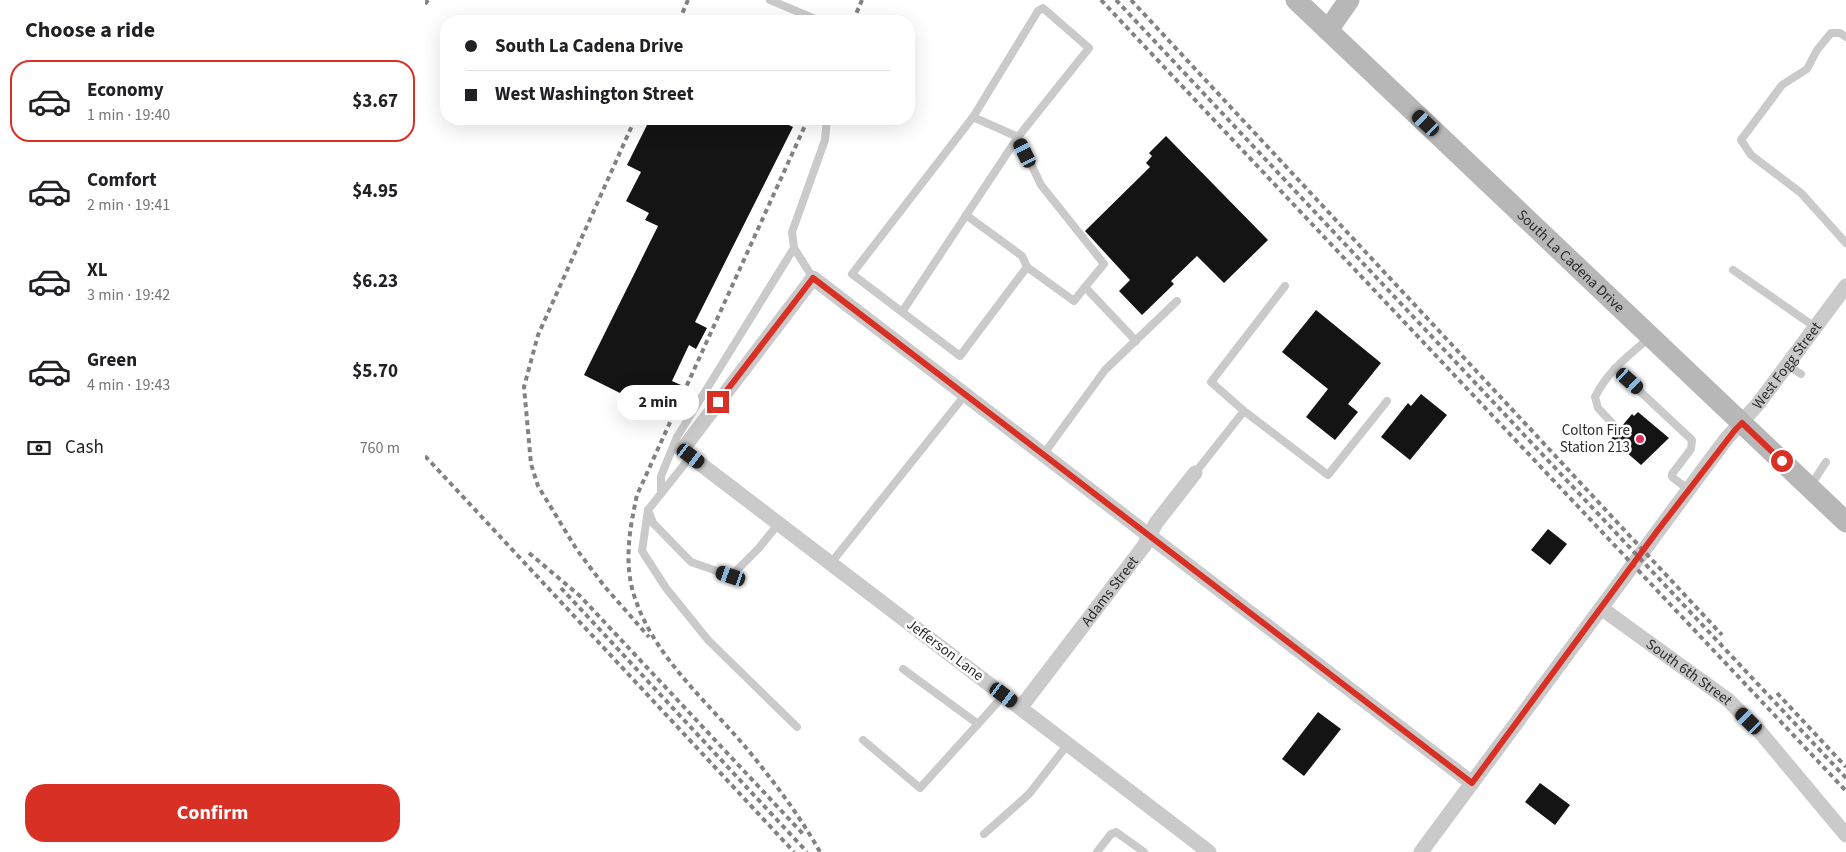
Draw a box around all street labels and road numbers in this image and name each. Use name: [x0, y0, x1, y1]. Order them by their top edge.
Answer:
street label: South La Cadena Drive: [1512, 204, 1630, 317]
street label: West Fogg Street: [1747, 317, 1826, 414]
street label: Adams Street: [1076, 551, 1143, 631]
street label: Jefferson Lane: [902, 614, 988, 686]
street label: South 6th Street: [1642, 634, 1738, 710]

